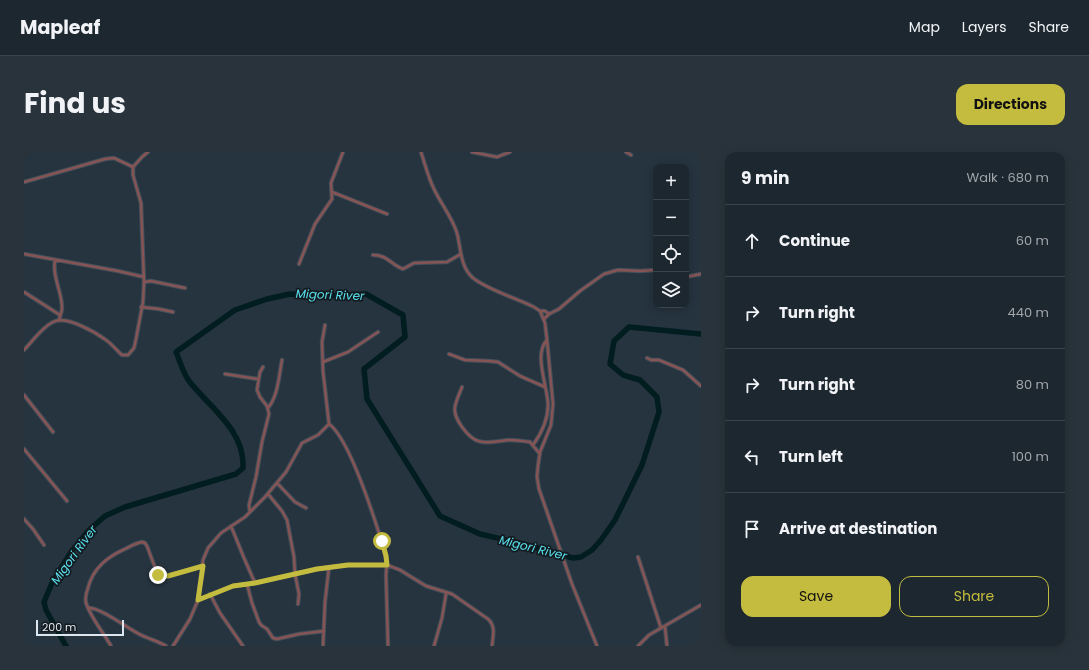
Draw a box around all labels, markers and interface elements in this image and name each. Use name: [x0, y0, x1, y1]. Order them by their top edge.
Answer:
text: Mapleaf: [20, 14, 100, 41]
text: Map: [909, 17, 940, 37]
text: Layers: [962, 17, 1006, 37]
text: Share: [1028, 17, 1069, 37]
text: Find us: [24, 84, 126, 123]
button: Directions: [956, 84, 1065, 125]
map controls: [653, 164, 689, 308]
button: +: [653, 164, 689, 200]
text: 9 min: [741, 166, 790, 190]
text: Walk · 680 m: [966, 168, 1049, 187]
button: −: [653, 200, 689, 236]
icon: ahead: [741, 230, 763, 252]
text: Continue: [779, 230, 850, 251]
text: 60 m: [1016, 231, 1049, 250]
button: locate: [653, 236, 689, 272]
button: layers: [653, 272, 689, 308]
water label: Migori River: [295, 285, 365, 304]
icon: right: [741, 302, 763, 324]
text: Turn right: [779, 302, 855, 323]
text: 440 m: [1008, 303, 1049, 322]
icon: right: [741, 374, 763, 396]
text: Turn right: [779, 374, 855, 395]
text: 80 m: [1016, 375, 1049, 394]
icon: left: [741, 446, 763, 468]
text: Turn left: [779, 446, 843, 467]
text: 100 m: [1012, 447, 1049, 466]
icon: arrive: [741, 518, 763, 540]
text: Arrive at destination: [779, 518, 937, 539]
water label: Migori River: [46, 521, 101, 588]
water label: Migori River: [498, 531, 569, 564]
route start: [373, 532, 391, 550]
route end: [149, 566, 167, 584]
button: Save: [741, 576, 891, 617]
button: Share: [899, 576, 1049, 617]
scale bar: [36, 618, 124, 637]
text: 200 m: [42, 619, 76, 635]

